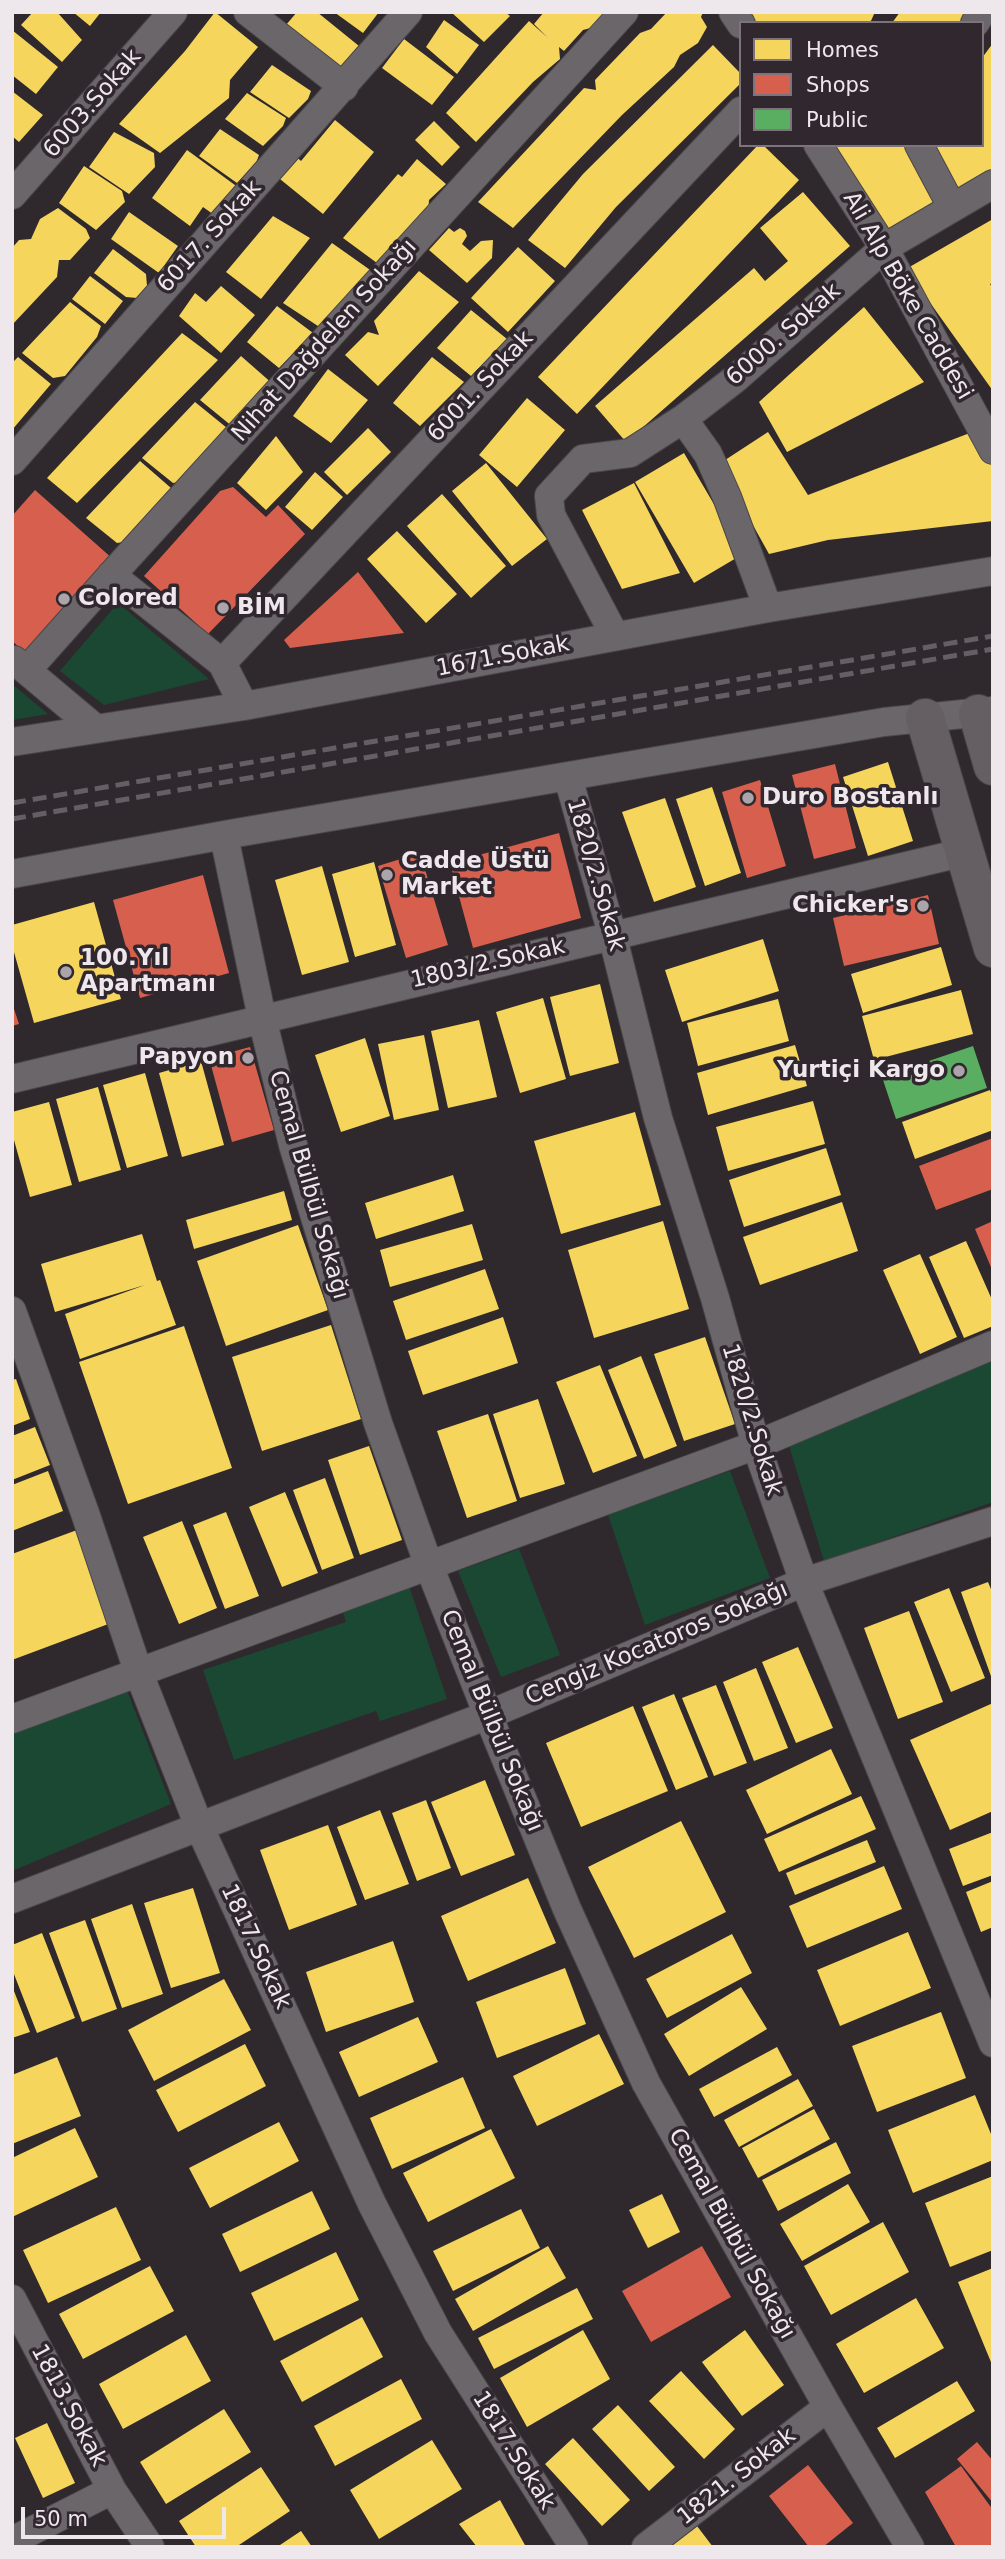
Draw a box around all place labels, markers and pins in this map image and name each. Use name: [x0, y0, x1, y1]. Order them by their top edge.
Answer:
place label: Colored: [78, 585, 178, 613]
marker: Colored: [56, 591, 72, 607]
place label: BİM: [237, 594, 286, 622]
marker: BİM: [215, 600, 231, 616]
place label: Duro Bostanlı: [762, 784, 938, 812]
marker: Duro Bostanlı: [740, 790, 756, 806]
place label: Cadde Üstü Market: [401, 848, 550, 902]
marker: Cadde Üstü Market: [379, 867, 395, 883]
place label: Chicker's: [792, 892, 909, 920]
marker: Chicker's: [915, 898, 931, 914]
place label: 100.Yıl Apartmanı: [80, 945, 216, 999]
marker: 100.Yıl Apartmanı: [58, 964, 74, 980]
place label: Papyon: [139, 1044, 234, 1072]
marker: Papyon: [240, 1050, 256, 1066]
place label: Yurtiçi Kargo: [777, 1057, 945, 1085]
marker: Yurtiçi Kargo: [951, 1063, 967, 1079]

